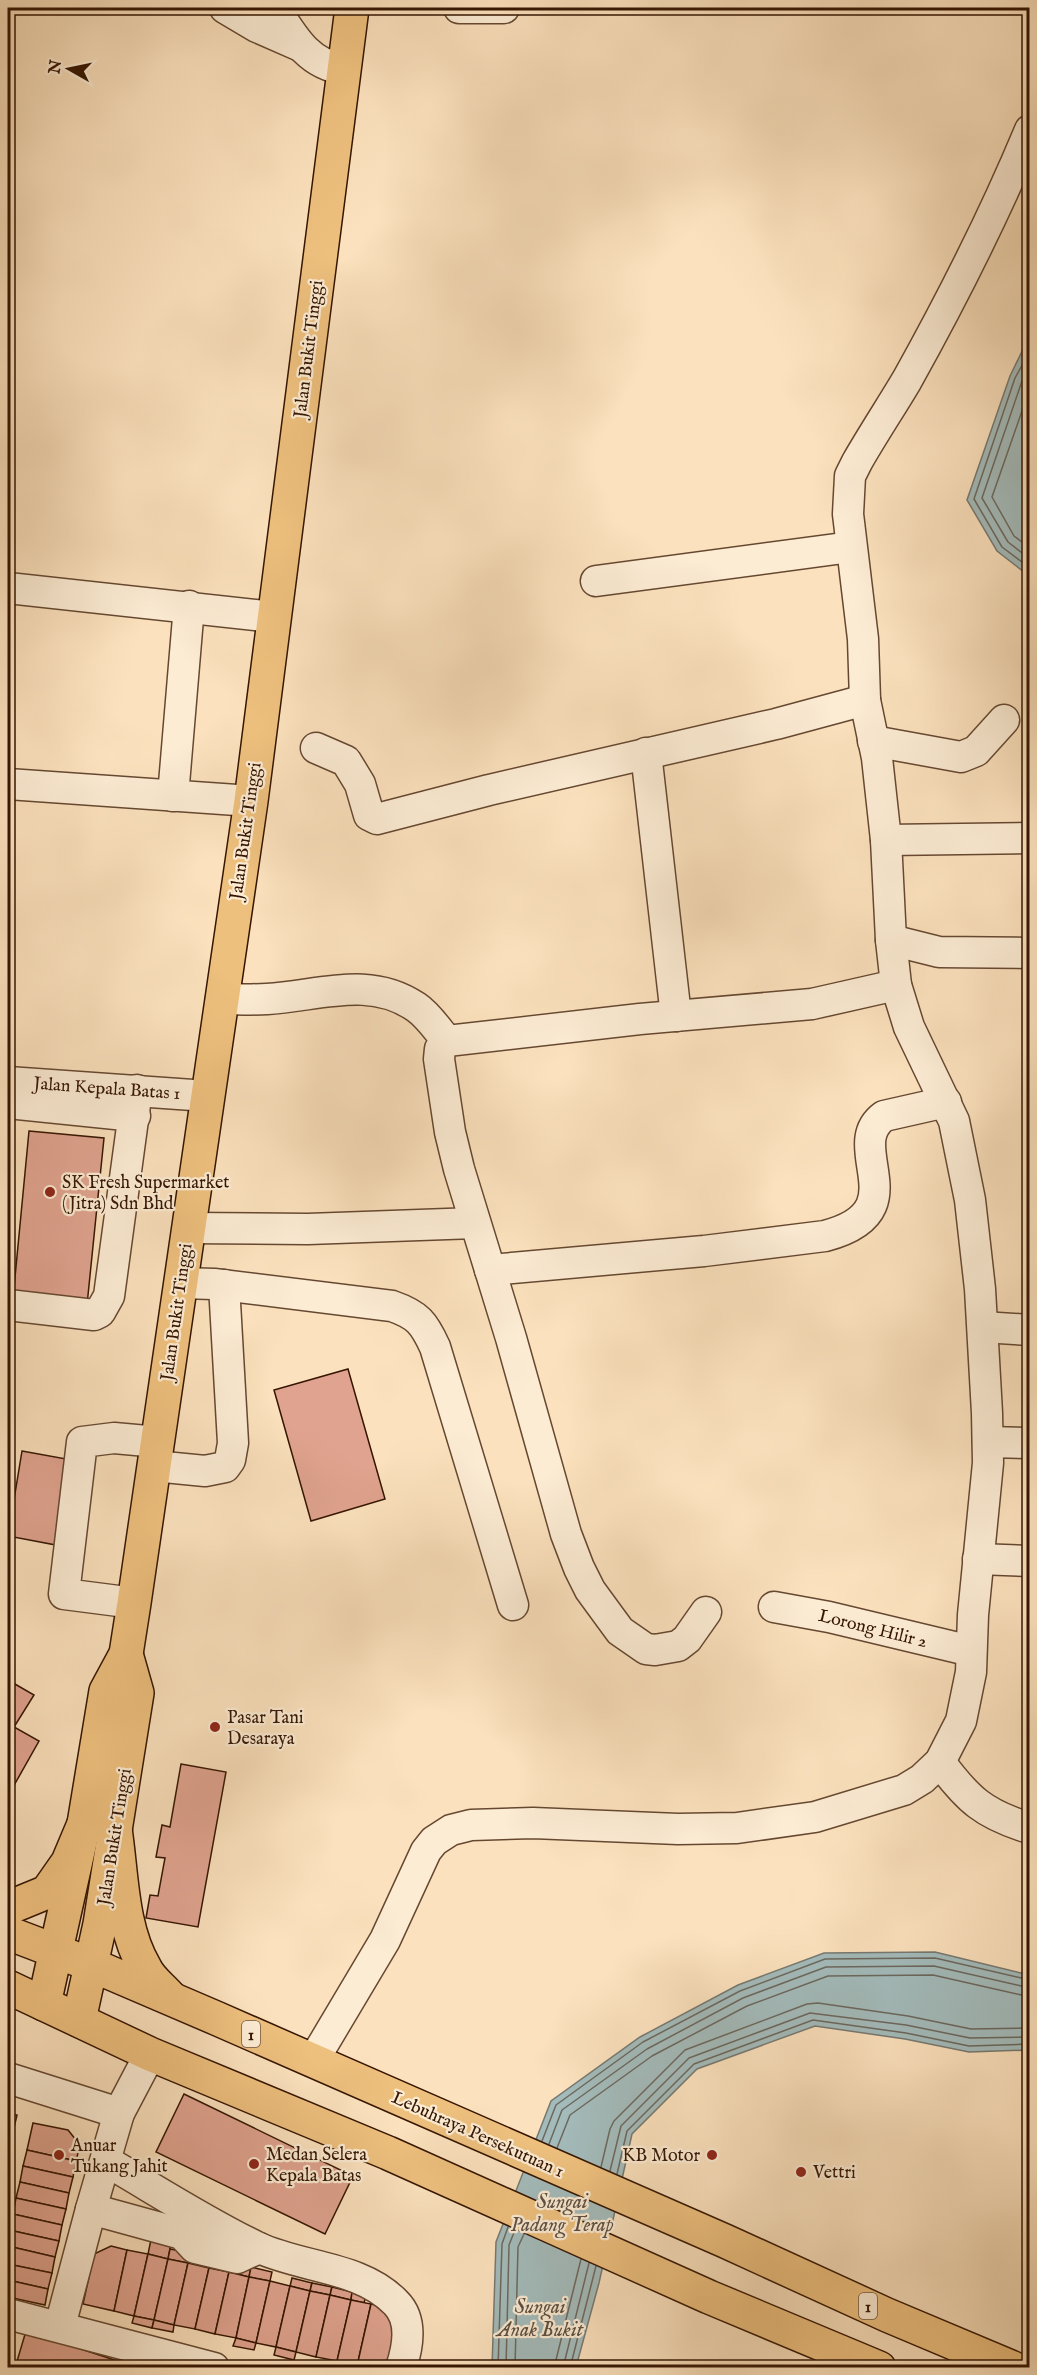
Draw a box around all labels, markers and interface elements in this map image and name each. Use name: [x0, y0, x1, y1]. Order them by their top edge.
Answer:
north arrow: [39, 39, 99, 99]
text: N: [45, 58, 67, 76]
street label: Jalan Bukit Tinggi: [289, 279, 329, 421]
street label: Jalan Bukit Tinggi: [225, 761, 268, 903]
street label: Jalan Kepala Batas 1: [31, 1073, 181, 1106]
place label: SK Fresh Supermarket (Jitra) Sdn Bhd: [62, 1172, 229, 1216]
marker: SK Fresh Supermarket (Jitra) Sdn Bhd: [43, 1185, 57, 1199]
street label: Jalan Bukit Tinggi: [156, 1242, 199, 1384]
street label: Lorong Hilir 2: [816, 1605, 929, 1654]
place label: Pasar Tani Desaraya: [227, 1707, 304, 1751]
marker: Pasar Tani Desaraya: [208, 1720, 222, 1734]
street label: Jalan Bukit Tinggi: [93, 1767, 138, 1909]
road number: 1: [242, 2021, 260, 2047]
street label: Lebuhraya Persekutuan 1: [388, 2087, 567, 2184]
place label: Anuar Tukang Jahit: [70, 2135, 168, 2179]
place label: Medan Selera Kepala Batas: [266, 2144, 367, 2188]
place label: KB Motor: [622, 2145, 700, 2168]
marker: Anuar Tukang Jahit: [52, 2148, 66, 2162]
marker: KB Motor: [705, 2148, 719, 2162]
marker: Medan Selera Kepala Batas: [247, 2157, 261, 2171]
place label: Vettri: [812, 2162, 856, 2185]
marker: Vettri: [794, 2165, 808, 2179]
water label: Sungai Padang Terap: [510, 2190, 614, 2239]
road number: 1: [859, 2293, 877, 2319]
water label: Sungai Anak Bukit: [495, 2295, 585, 2343]

